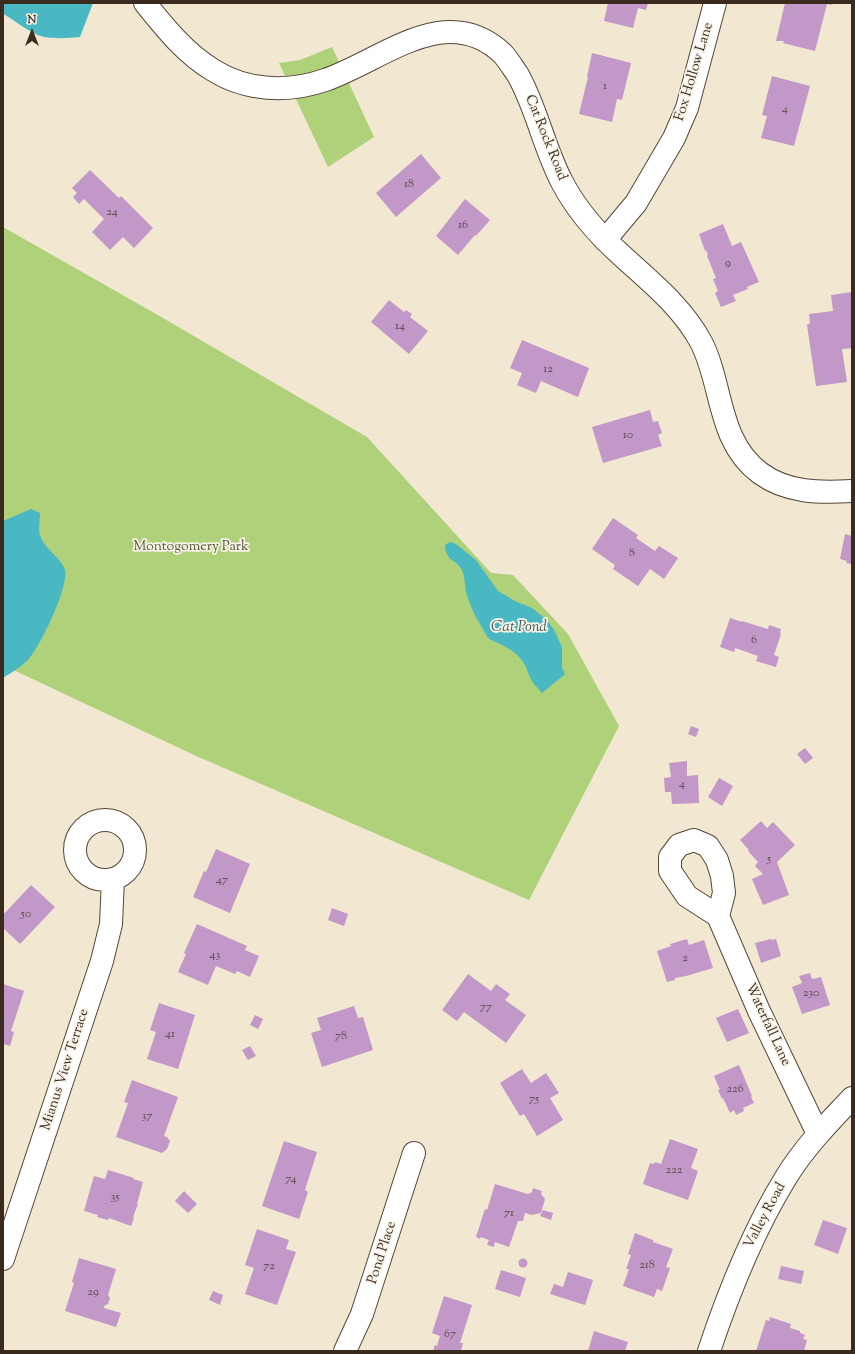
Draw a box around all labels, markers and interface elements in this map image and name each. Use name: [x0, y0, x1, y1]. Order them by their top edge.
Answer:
north arrow: [12, 12, 52, 52]
text: N: [28, 12, 36, 28]
street label: Fox Hollow Lane: [672, 21, 718, 123]
house number: 1: [603, 80, 607, 94]
street label: Cat Rock Road: [520, 93, 570, 183]
house number: 4: [782, 103, 788, 117]
house number: 18: [404, 178, 414, 192]
house number: 24: [106, 206, 118, 220]
house number: 16: [458, 219, 468, 233]
house number: 9: [725, 257, 731, 271]
house number: 14: [395, 320, 405, 334]
house number: 12: [543, 363, 553, 377]
house number: 10: [623, 429, 633, 443]
park label: Montogomery Park: [133, 540, 249, 556]
house number: 8: [629, 547, 635, 561]
water label: Cat Pond: [491, 619, 547, 637]
house number: 6: [751, 634, 757, 648]
house number: 4: [679, 778, 685, 792]
house number: 5: [767, 853, 771, 867]
house number: 47: [216, 874, 228, 888]
house number: 50: [21, 908, 31, 922]
house number: 43: [210, 949, 220, 963]
house number: 2: [682, 952, 688, 966]
street label: Waterfall Lane: [741, 981, 793, 1069]
house number: 230: [803, 987, 819, 1001]
house number: 77: [480, 1001, 492, 1015]
street label: Mianus View Terrace: [38, 1007, 94, 1133]
house number: 41: [165, 1028, 175, 1042]
house number: 78: [335, 1030, 347, 1044]
house number: 226: [726, 1083, 744, 1097]
house number: 75: [529, 1093, 539, 1107]
house number: 37: [142, 1110, 152, 1124]
house number: 222: [666, 1164, 682, 1178]
house number: 74: [285, 1173, 297, 1187]
street label: Valley Road: [742, 1180, 790, 1252]
house number: 35: [111, 1191, 119, 1205]
house number: 71: [504, 1207, 514, 1221]
street label: Pond Place: [365, 1220, 401, 1286]
house number: 218: [639, 1259, 655, 1273]
house number: 72: [263, 1260, 275, 1274]
house number: 29: [87, 1286, 99, 1300]
house number: 67: [444, 1328, 456, 1342]

